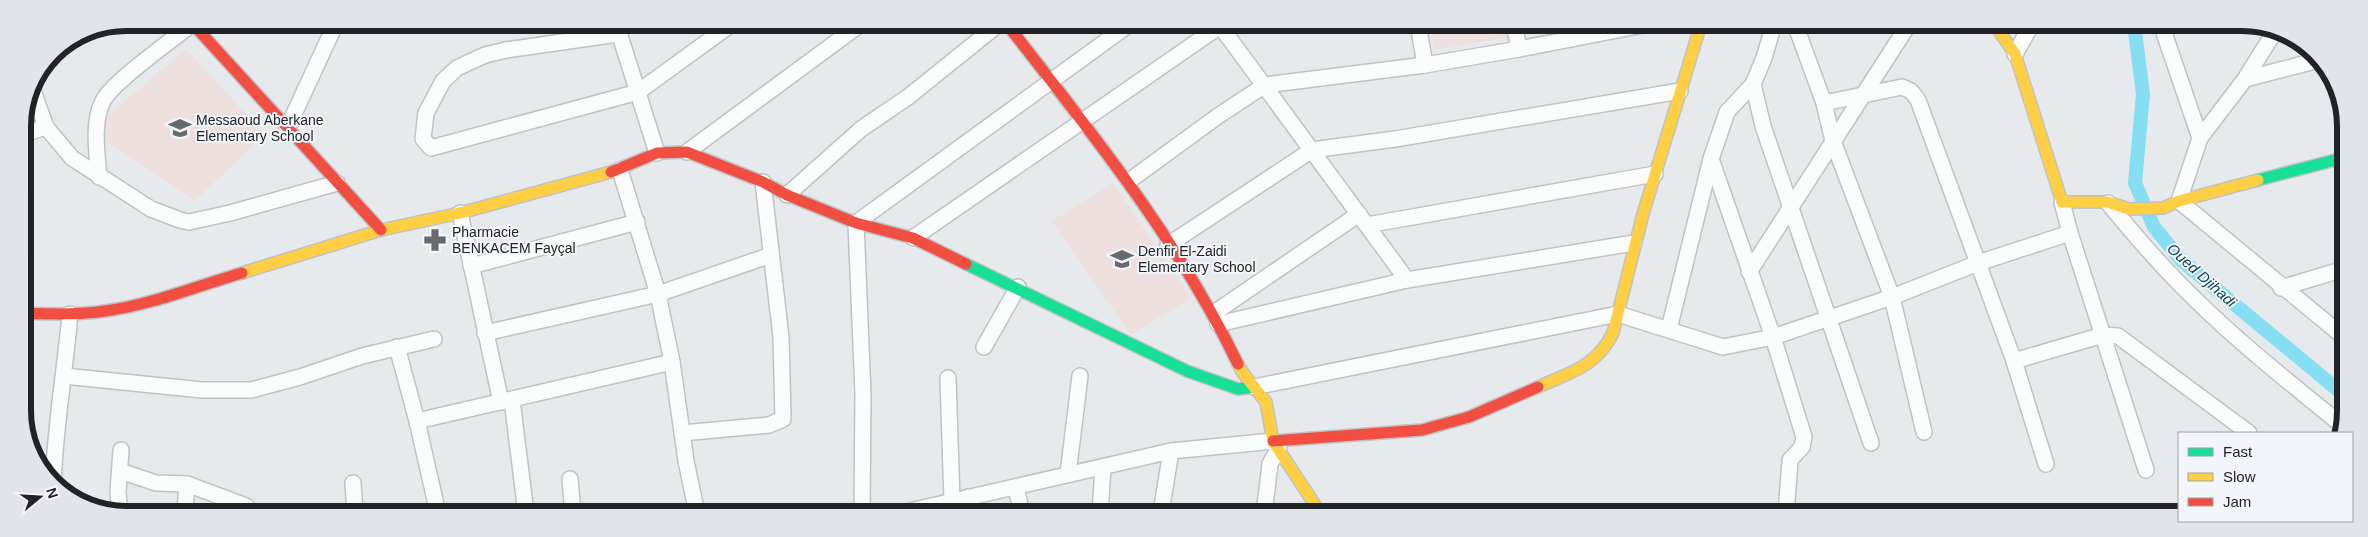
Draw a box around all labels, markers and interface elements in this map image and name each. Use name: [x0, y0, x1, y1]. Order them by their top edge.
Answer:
place label: Messaoud Aberkane Elementary School: [196, 112, 324, 144]
school or university icon: Messaoud Aberkane Elementary School: [167, 115, 193, 141]
place label: Pharmacie BENKACEM Fayçal: [452, 224, 576, 256]
pharmacy icon: Pharmacie BENKACEM Fayçal: [422, 227, 448, 253]
water label: Oued Djihadi: [2164, 240, 2240, 311]
place label: Denfir El-Zaidi Elementary School: [1138, 243, 1256, 275]
school or university icon: Denfir El-Zaidi Elementary School: [1109, 246, 1135, 272]
legend: [2178, 432, 2353, 522]
text: Fast: [2223, 443, 2253, 460]
text: Slow: [2223, 468, 2256, 485]
north arrow: [15, 472, 65, 522]
text: N: [43, 486, 62, 500]
text: Jam: [2223, 493, 2251, 510]

